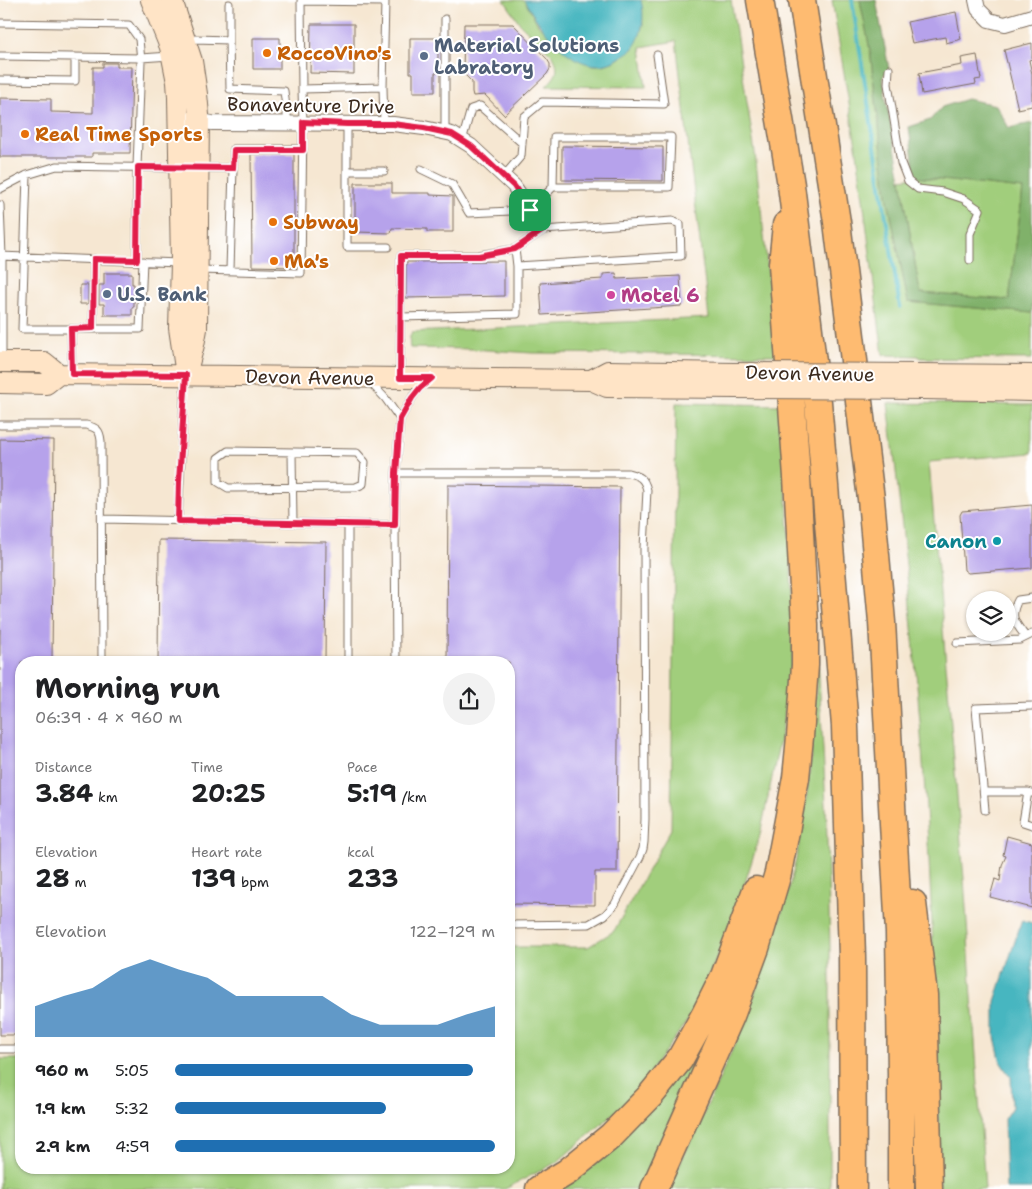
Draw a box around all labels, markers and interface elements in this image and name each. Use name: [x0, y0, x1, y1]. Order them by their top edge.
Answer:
place label: Material Solutions Labratory: [434, 33, 619, 80]
place label: RoccoVino's: [277, 41, 391, 66]
marker: RoccoVino's: [261, 47, 273, 59]
marker: Material Solutions Labratory: [418, 50, 430, 62]
street label: Bonaventure Drive: [227, 92, 395, 119]
place label: Real Time Sports: [35, 122, 203, 147]
marker: Real Time Sports: [19, 128, 31, 140]
pin: [509, 189, 551, 231]
icon: arrive: [516, 196, 544, 224]
place label: Subway: [283, 210, 359, 235]
marker: Subway: [267, 216, 279, 228]
place label: Ma's: [284, 249, 329, 274]
marker: Ma's: [268, 255, 280, 267]
place label: U.S. Bank: [117, 282, 207, 307]
place label: Motel 6: [621, 283, 700, 308]
marker: U.S. Bank: [101, 288, 113, 300]
marker: Motel 6: [605, 289, 617, 301]
street label: Devon Avenue: [745, 360, 875, 387]
street label: Devon Avenue: [245, 364, 375, 391]
place label: Canon: [925, 529, 987, 554]
marker: Canon: [991, 535, 1003, 547]
map controls: [966, 591, 1016, 641]
button: layers: [966, 591, 1016, 641]
text: Morning run: [35, 669, 220, 707]
button: share: [443, 673, 495, 725]
text: 06:39 · 4 × 960 m: [35, 707, 182, 728]
text: Distance: [35, 758, 92, 776]
text: Time: [191, 758, 223, 776]
text: Pace: [347, 758, 378, 776]
text: 3.84: [35, 776, 93, 810]
text: 20:25: [191, 776, 266, 810]
text: 5:19: [347, 776, 397, 810]
text: km: [93, 788, 118, 806]
text: /km: [397, 788, 427, 806]
text: Elevation: [35, 843, 98, 861]
text: Heart rate: [191, 843, 262, 861]
text: kcal: [347, 843, 374, 861]
text: 28: [35, 861, 70, 895]
text: 139: [191, 861, 236, 895]
text: 233: [347, 861, 399, 895]
text: m: [70, 873, 87, 891]
text: bpm: [236, 873, 269, 891]
text: Elevation: [35, 921, 107, 942]
text: 122–129 m: [410, 921, 495, 942]
text: 960 m: [35, 1060, 88, 1081]
text: 5:05: [115, 1060, 149, 1081]
text: 1.9 km: [35, 1098, 86, 1119]
text: 5:32: [115, 1098, 149, 1119]
text: 2.9 km: [35, 1136, 90, 1157]
text: 4:59: [115, 1136, 150, 1157]

